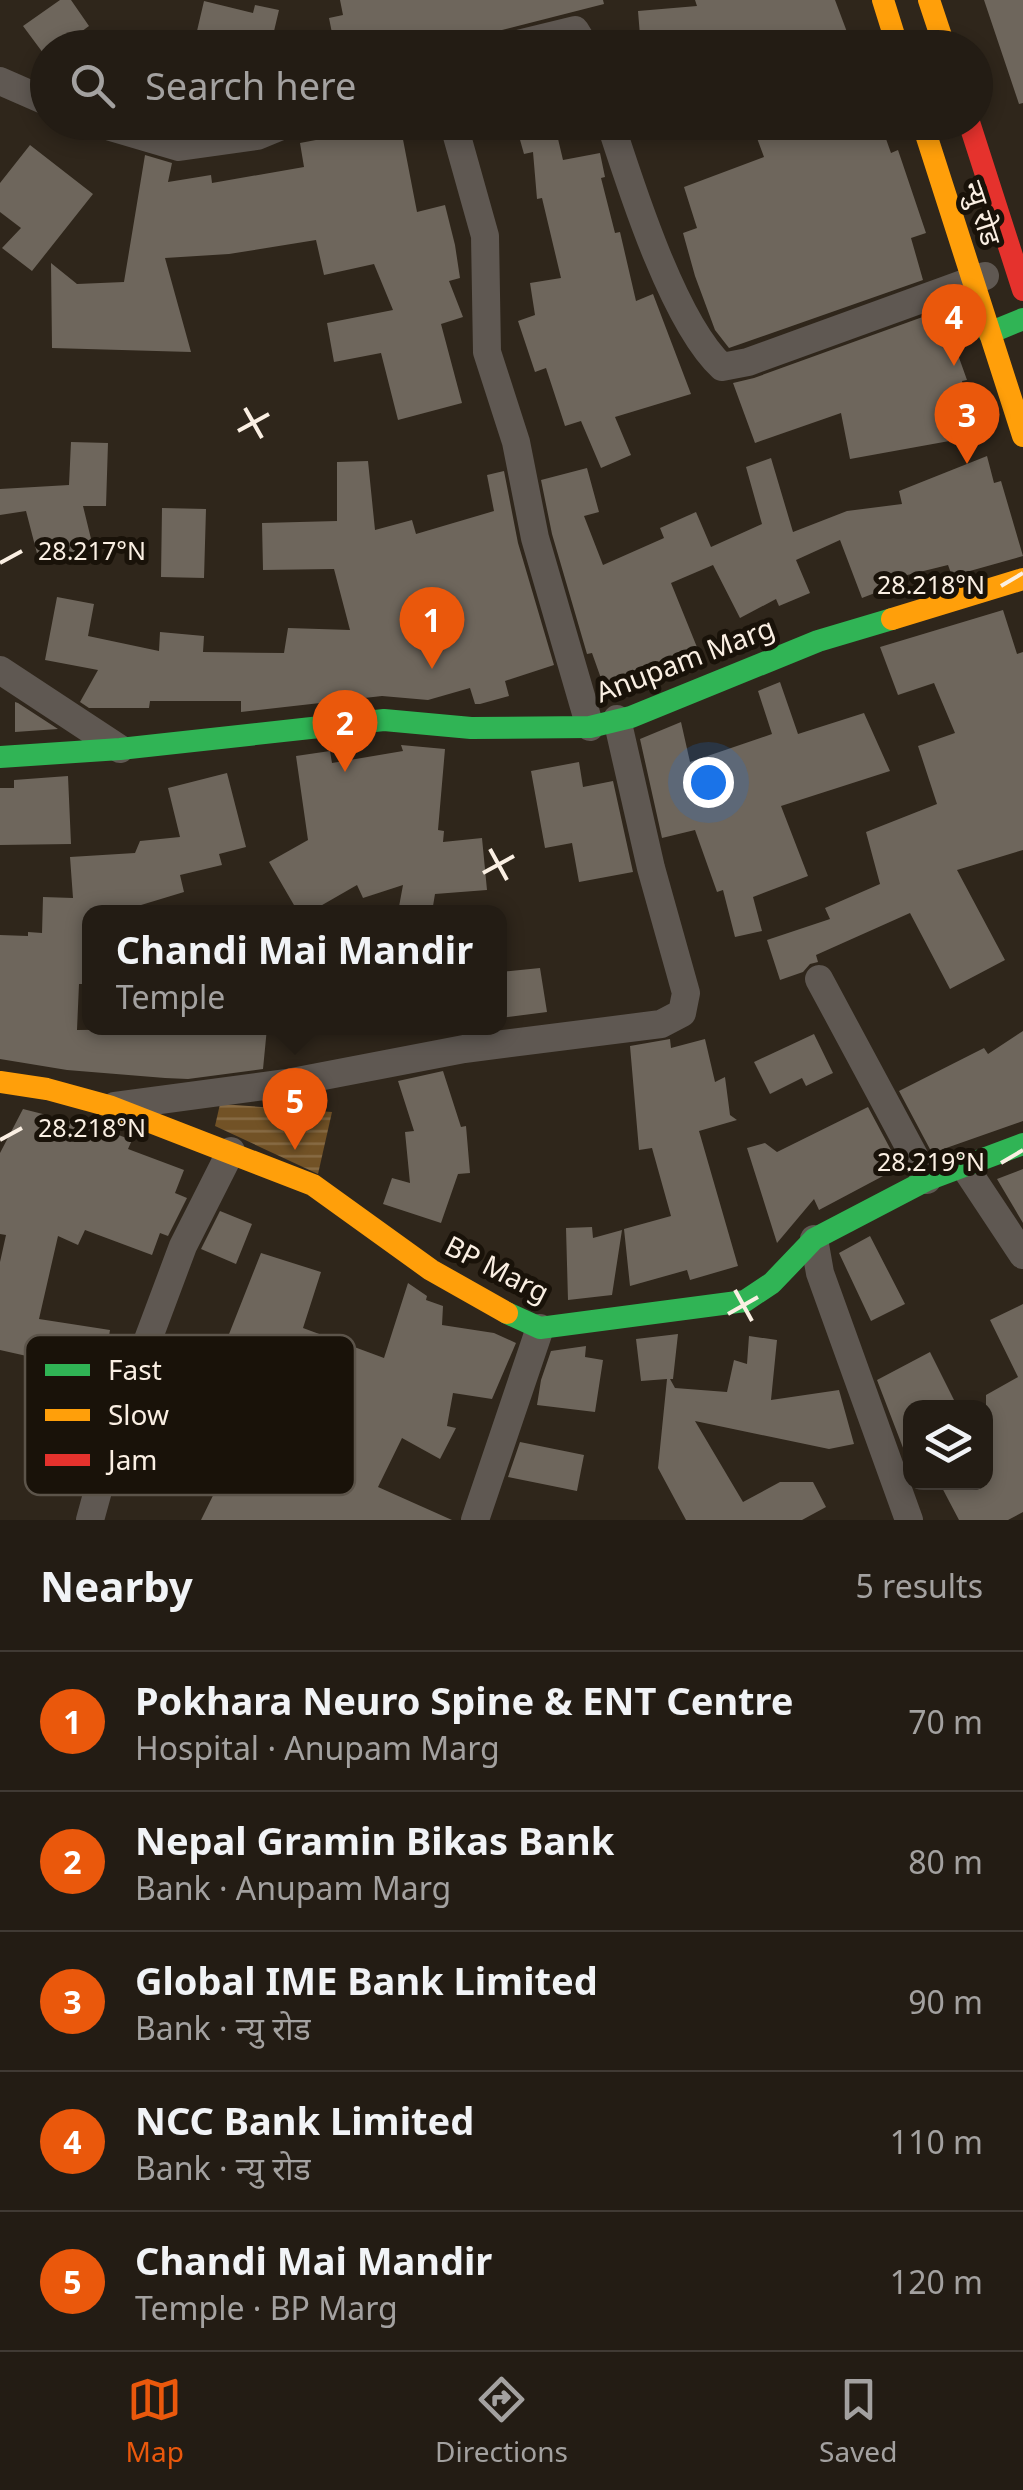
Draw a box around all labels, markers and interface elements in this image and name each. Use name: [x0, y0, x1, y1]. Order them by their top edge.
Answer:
search box: [30, 30, 993, 140]
icon: search: [65, 58, 120, 113]
text: Search here: [145, 59, 356, 111]
street label: न्यु रोड: [955, 176, 1011, 251]
pin: 4: [922, 284, 986, 366]
pin: 3: [934, 382, 1000, 464]
text: 28.217°N: [38, 533, 146, 567]
text: 28.218°N: [877, 567, 985, 601]
pin: 1: [400, 586, 464, 669]
street label: Anupam Marg: [590, 608, 779, 711]
pin: 2: [312, 690, 378, 772]
your location: [683, 757, 734, 808]
popup: [82, 905, 507, 1035]
text: Chandi Mai Mandir: [116, 923, 473, 975]
text: Temple: [116, 975, 225, 1018]
pin: 5: [262, 1068, 328, 1150]
text: 28.218°N: [38, 1110, 146, 1144]
text: 28.219°N: [877, 1144, 985, 1178]
street label: BP Marg: [439, 1226, 556, 1310]
legend: [25, 1335, 355, 1495]
text: Fast: [108, 1350, 162, 1388]
text: Slow: [108, 1395, 169, 1433]
map controls: [903, 1400, 993, 1490]
button: layers: [903, 1400, 993, 1490]
text: Jam: [105, 1440, 158, 1478]
text: Nearby: [40, 1557, 193, 1614]
text: 5 results: [856, 1564, 983, 1607]
text: Pokhara Neuro Spine & ENT Centre: [135, 1674, 794, 1726]
text: 1: [63, 1700, 82, 1743]
text: 70 m: [908, 1700, 983, 1743]
text: Hospital · Anupam Marg: [135, 1726, 500, 1769]
text: Nepal Gramin Bikas Bank: [135, 1814, 614, 1866]
text: 2: [63, 1840, 82, 1883]
text: 80 m: [908, 1840, 983, 1883]
text: Bank · Anupam Marg: [135, 1866, 451, 1909]
text: Global IME Bank Limited: [135, 1954, 598, 2006]
text: 3: [63, 1980, 82, 2023]
text: 90 m: [908, 1980, 983, 2023]
text: Bank · न्यु रोड: [135, 2006, 311, 2049]
text: NCC Bank Limited: [135, 2094, 474, 2146]
text: 4: [63, 2120, 82, 2163]
text: 110 m: [890, 2120, 983, 2163]
text: Bank · न्यु रोड: [135, 2146, 311, 2189]
text: Chandi Mai Mandir: [135, 2234, 492, 2286]
text: 5: [63, 2260, 82, 2303]
text: 120 m: [890, 2260, 983, 2303]
text: Temple · BP Marg: [135, 2286, 398, 2329]
tab: Map: [126, 2372, 184, 2470]
tab: Directions: [435, 2372, 568, 2470]
tab: Saved: [819, 2372, 897, 2470]

